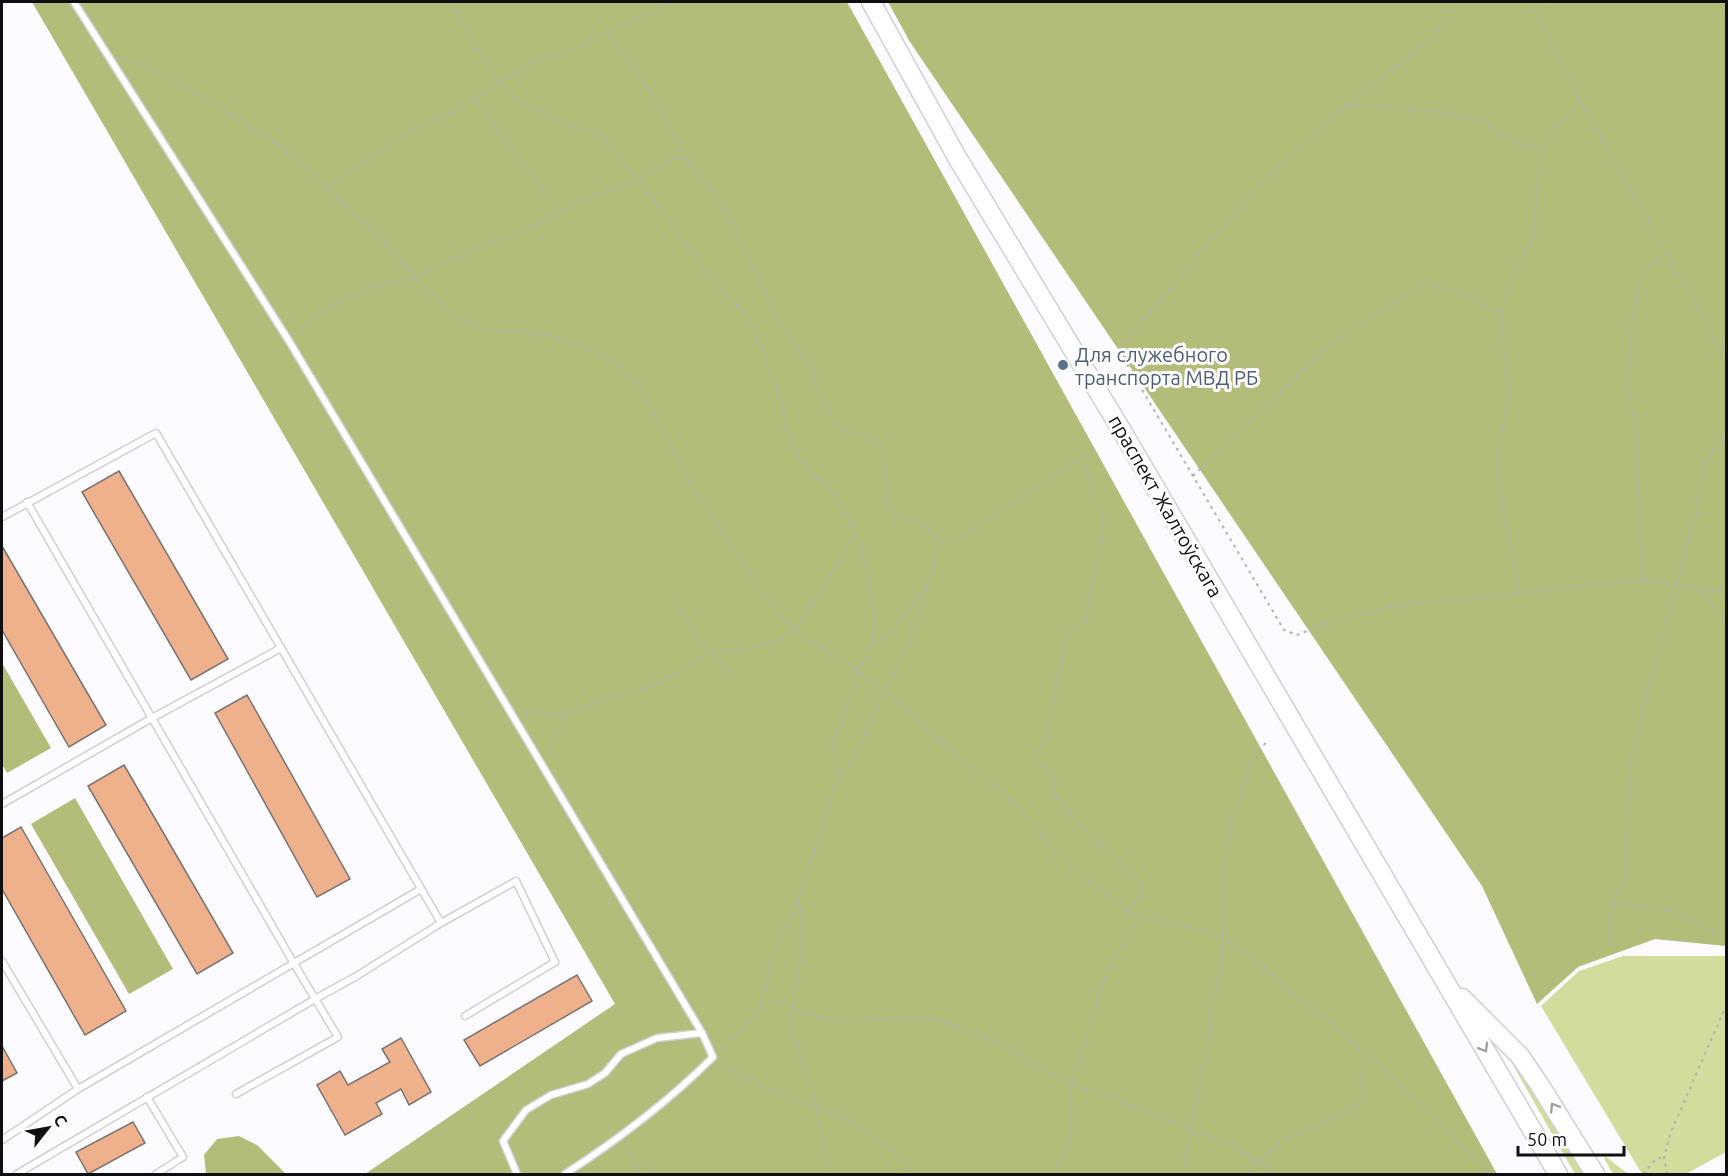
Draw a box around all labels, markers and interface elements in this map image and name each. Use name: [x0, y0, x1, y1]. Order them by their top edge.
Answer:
place label: Для служебного транспорта МВД РБ: [1075, 343, 1258, 389]
marker: Для служебного транспорта МВД РБ: [1056, 358, 1070, 372]
street label: праспект Жалтоўскага: [1104, 411, 1228, 601]
one-way arrow: [1477, 1042, 1489, 1052]
north arrow: [18, 1098, 78, 1158]
one-way arrow: [1549, 1103, 1561, 1113]
text: С: [51, 1111, 71, 1129]
scale bar: [1518, 1119, 1624, 1157]
text: 50 m: [1527, 1129, 1567, 1149]

